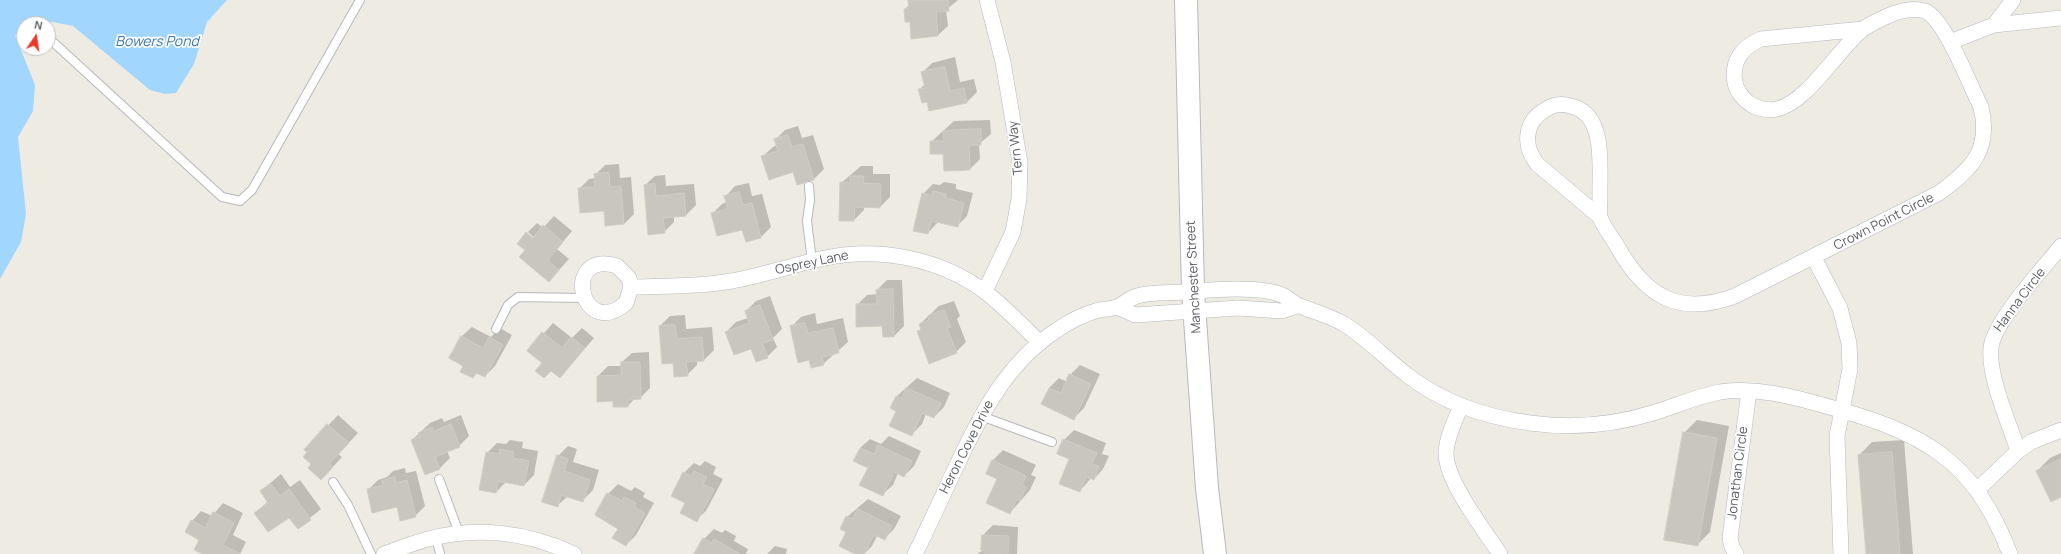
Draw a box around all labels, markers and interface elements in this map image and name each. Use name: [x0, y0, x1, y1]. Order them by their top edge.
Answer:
north arrow: [16, 16, 56, 56]
text: N: [33, 17, 44, 33]
water label: Bowers Pond: [115, 34, 199, 50]
street label: Tern Way: [1005, 120, 1027, 176]
street label: Crown Point Circle: [1831, 190, 1937, 254]
street label: Manchester Street: [1183, 220, 1205, 334]
street label: Osprey Lane: [774, 248, 850, 278]
street label: Hanna Circle: [1991, 265, 2049, 335]
street label: Heron Cove Drive: [937, 398, 997, 496]
street label: Jonathan Circle: [1725, 426, 1751, 520]

